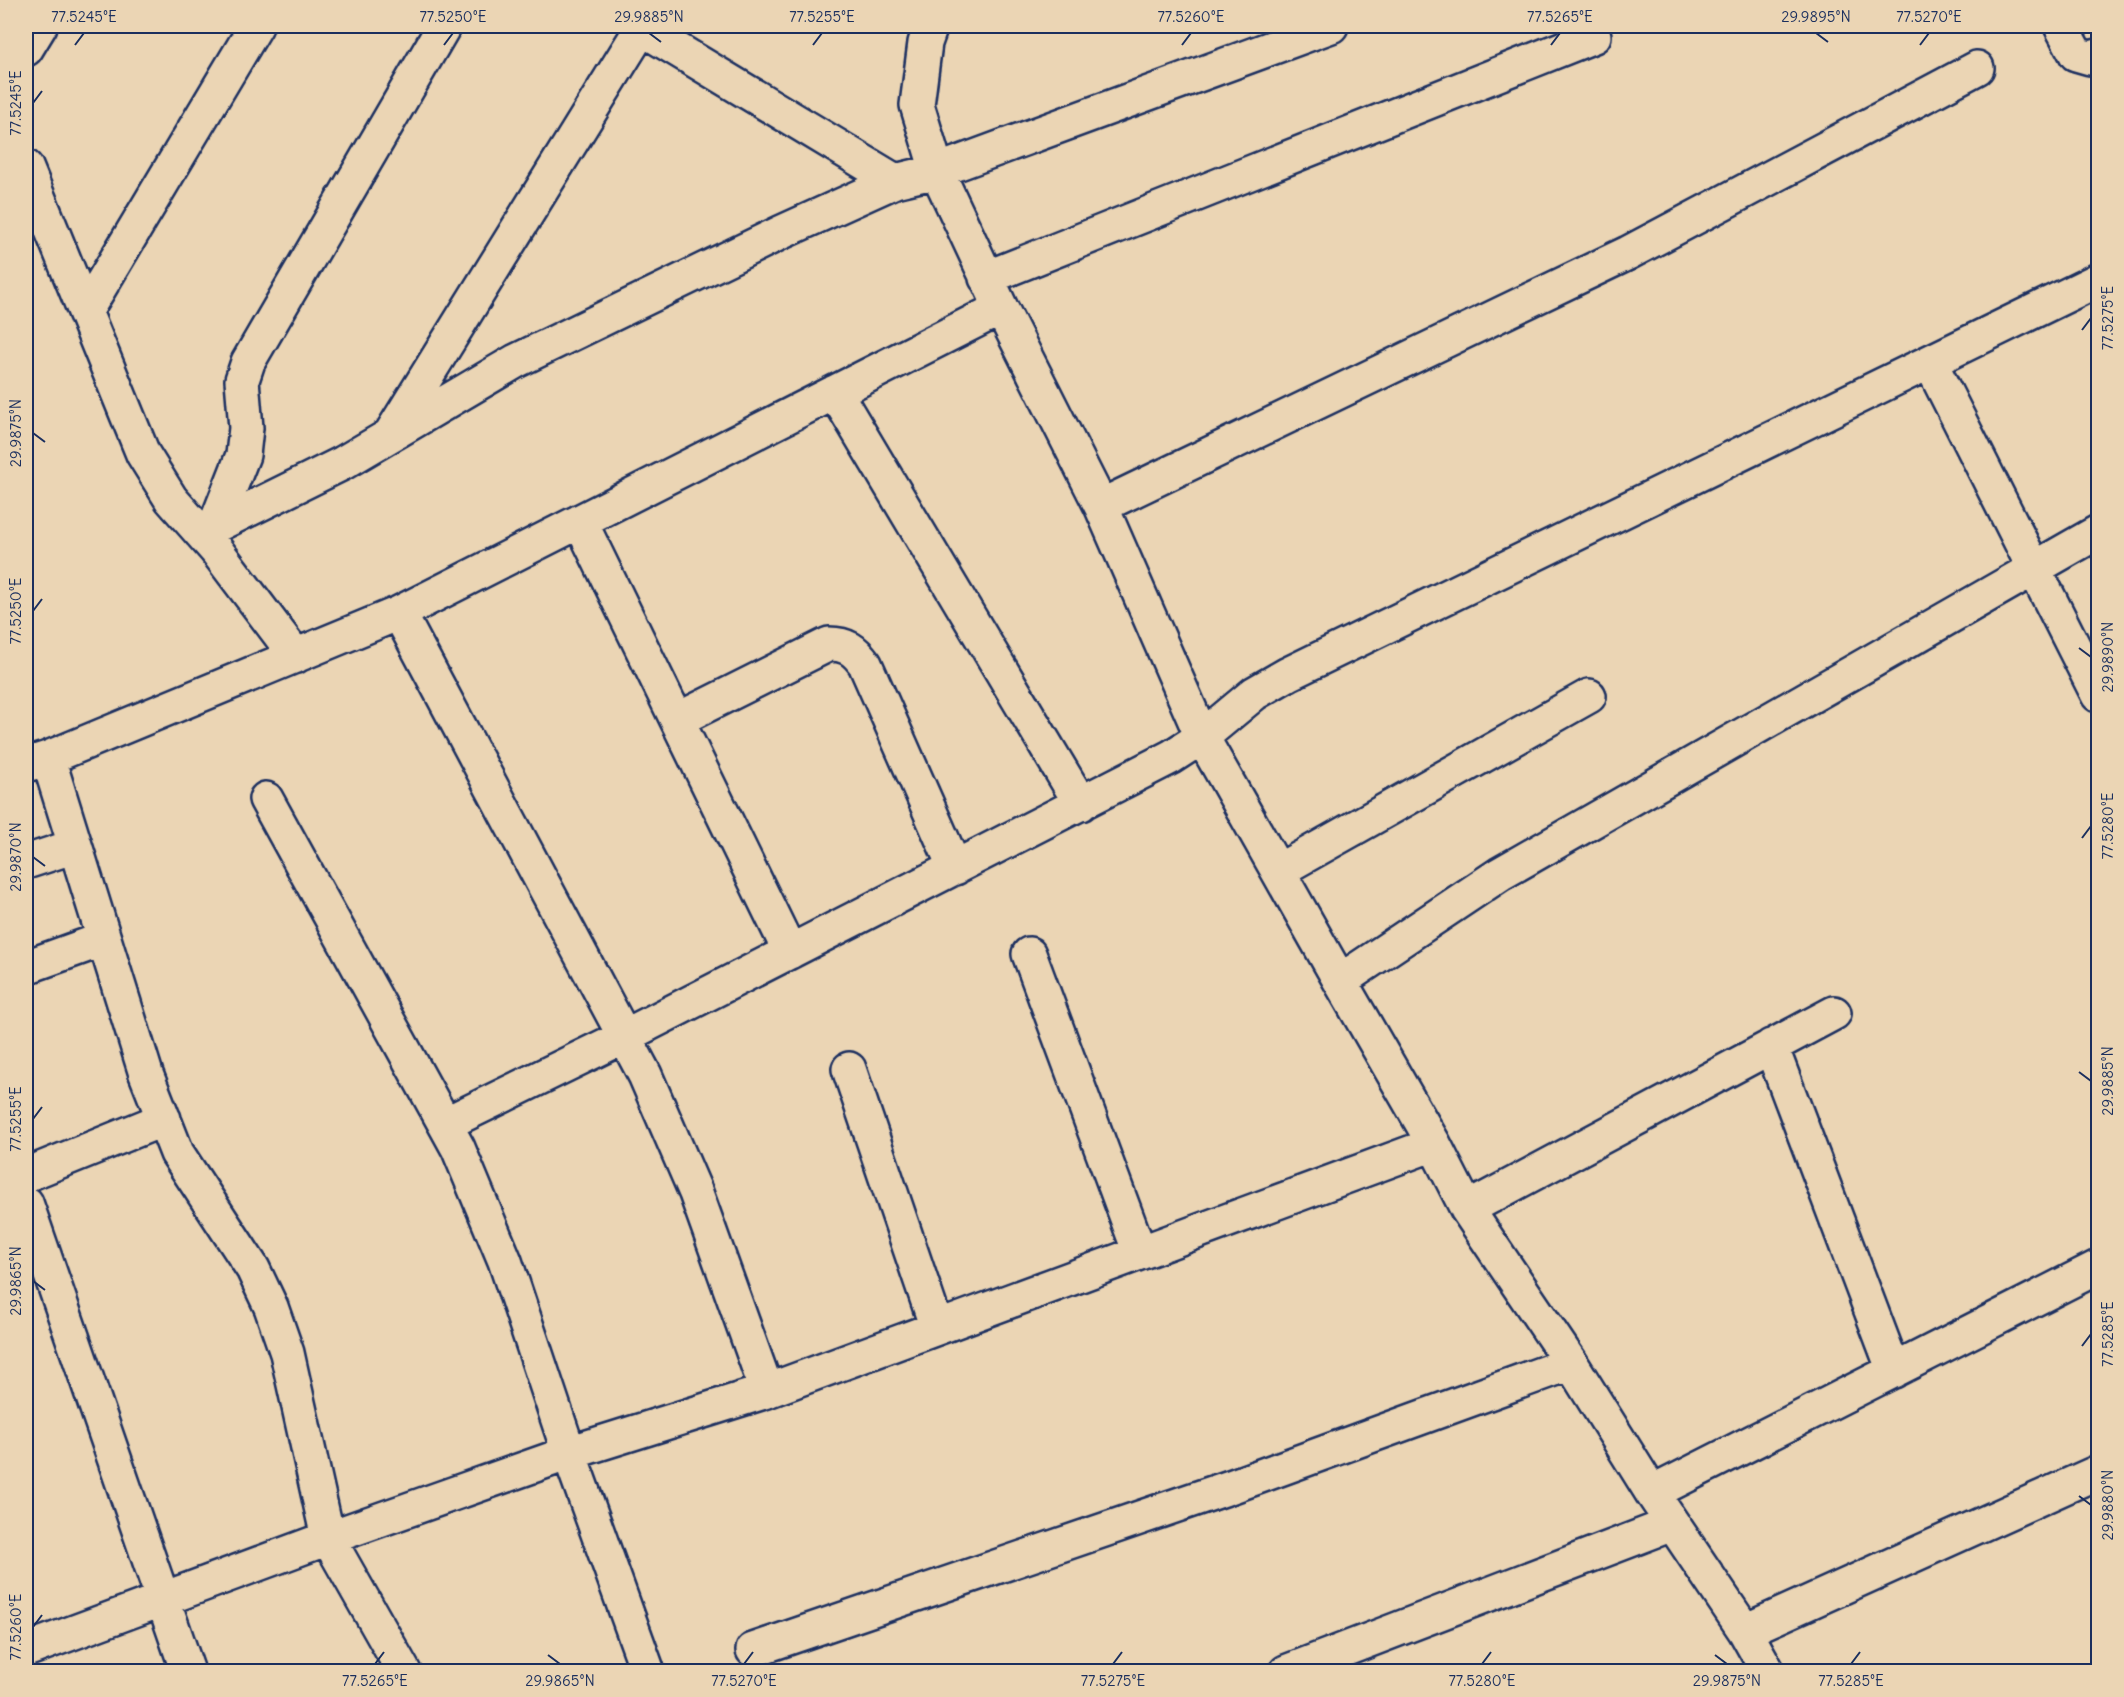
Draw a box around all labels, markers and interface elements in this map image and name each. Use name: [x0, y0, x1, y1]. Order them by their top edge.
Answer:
text: 77.5245°E: [51, 7, 117, 26]
text: 77.5250°E: [420, 7, 487, 26]
text: 29.9885°N: [614, 7, 684, 26]
text: 77.5255°E: [789, 7, 855, 26]
text: 77.5260°E: [1157, 7, 1225, 26]
text: 77.5265°E: [1527, 7, 1593, 26]
text: 29.9895°N: [1781, 7, 1851, 26]
text: 77.5270°E: [1896, 7, 1962, 26]
text: 77.5245°E: [6, 70, 25, 136]
text: 77.5275°E: [2098, 286, 2117, 350]
text: 29.9875°N: [6, 399, 25, 467]
text: 77.5250°E: [6, 577, 25, 644]
text: 29.9890°N: [2098, 622, 2117, 692]
text: 77.5280°E: [2098, 792, 2117, 860]
text: 29.9870°N: [6, 822, 25, 892]
text: 29.9885°N: [2098, 1046, 2117, 1116]
text: 77.5255°E: [6, 1086, 25, 1152]
text: 29.9865°N: [6, 1246, 25, 1316]
text: 77.5285°E: [2098, 1301, 2117, 1367]
text: 29.9880°N: [2098, 1470, 2117, 1540]
text: 77.5260°E: [6, 1593, 25, 1661]
text: 77.5265°E: [342, 1671, 408, 1690]
text: 29.9865°N: [525, 1671, 595, 1690]
text: 77.5270°E: [711, 1671, 777, 1690]
text: 77.5275°E: [1081, 1671, 1145, 1690]
text: 77.5280°E: [1449, 1671, 1516, 1690]
text: 29.9875°N: [1693, 1671, 1761, 1690]
text: 77.5285°E: [1818, 1671, 1884, 1690]

